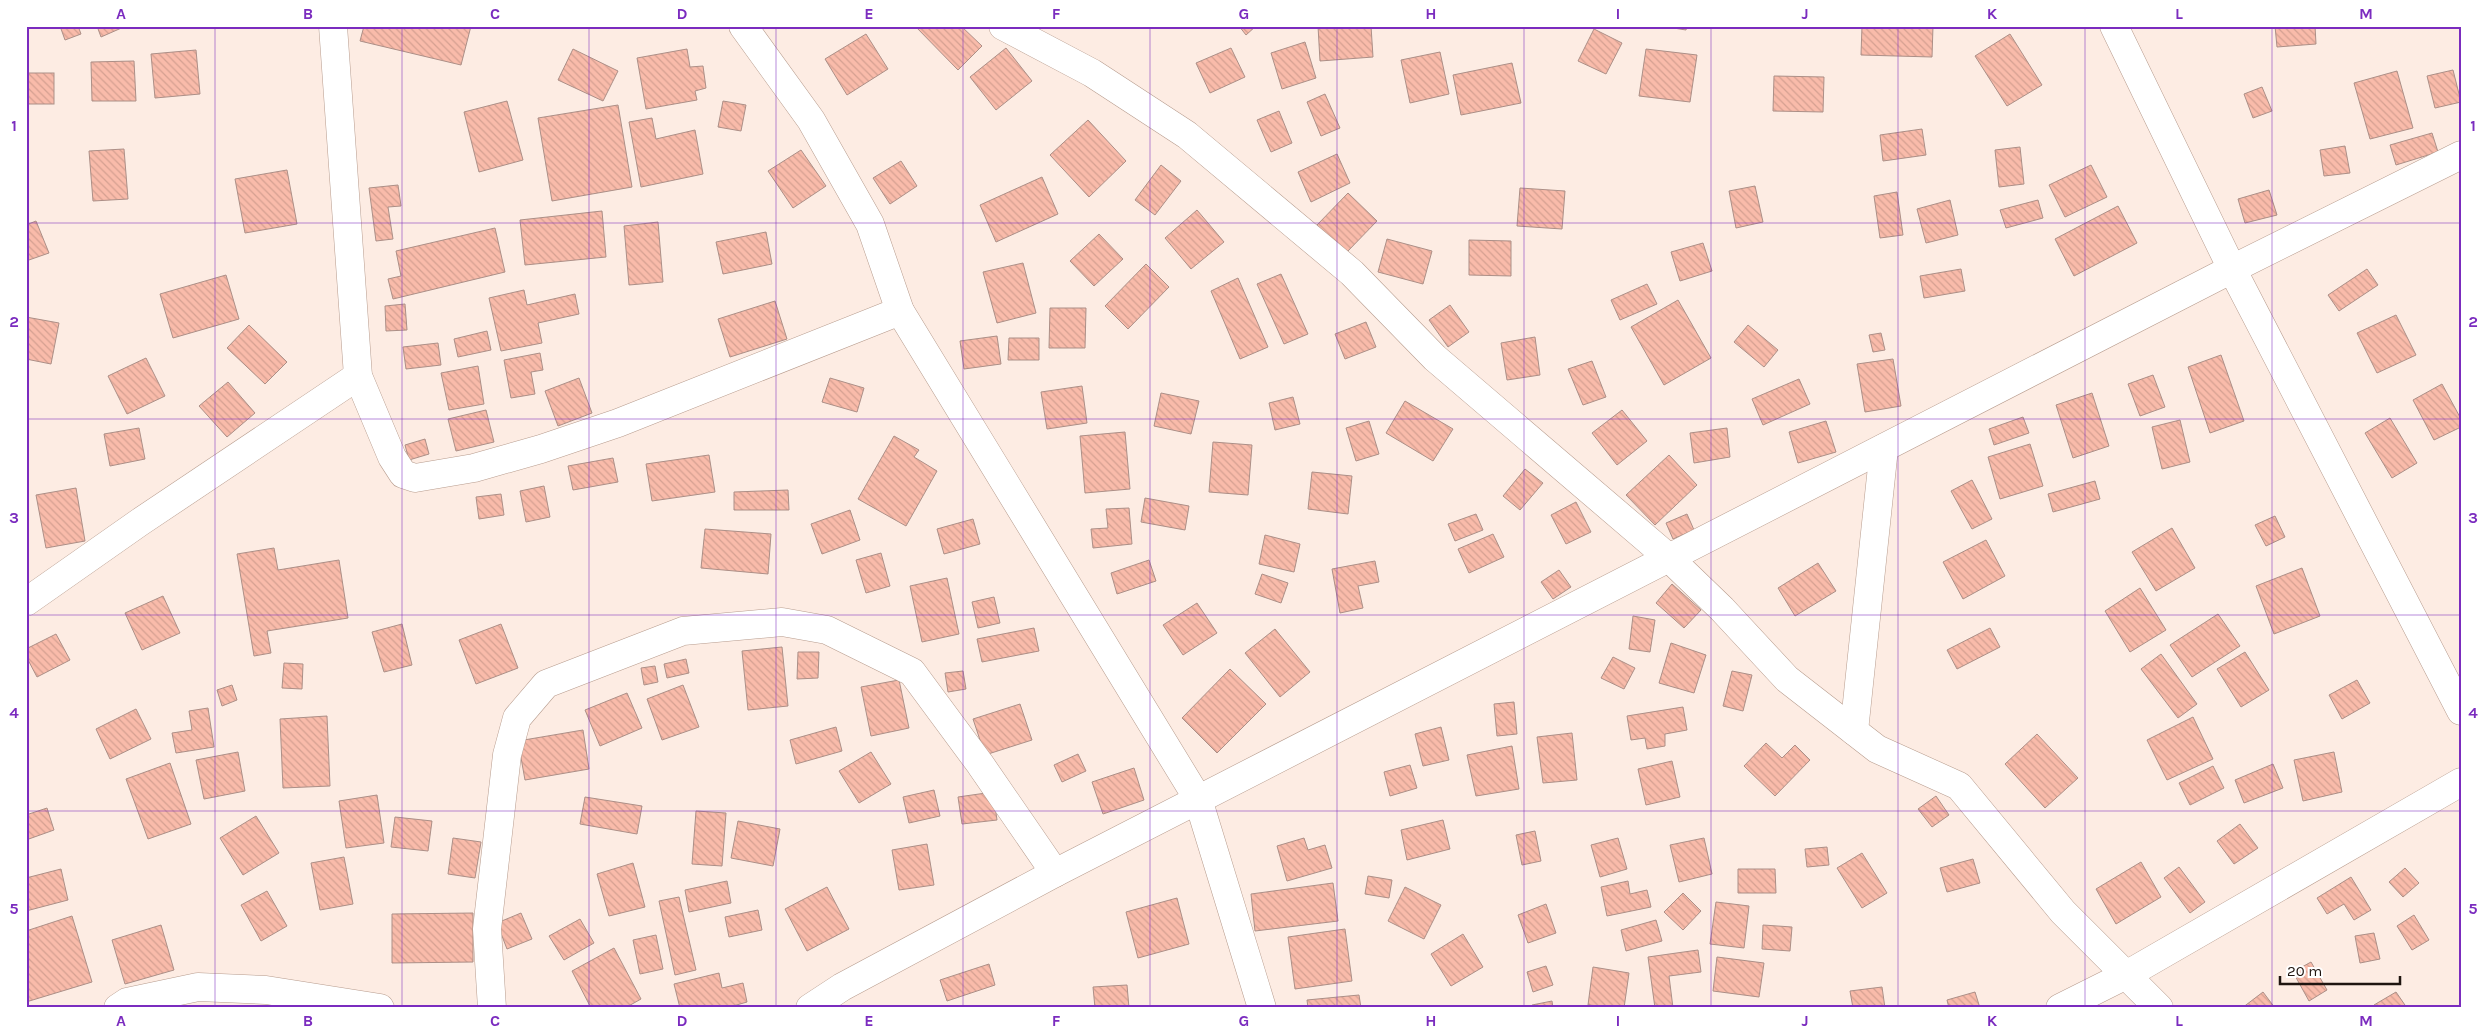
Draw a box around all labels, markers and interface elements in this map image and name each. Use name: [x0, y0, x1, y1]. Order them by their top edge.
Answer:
text: A: [116, 4, 126, 23]
text: B: [303, 4, 313, 23]
text: C: [490, 4, 500, 23]
text: D: [677, 4, 688, 23]
text: E: [864, 4, 874, 23]
text: F: [1052, 4, 1061, 23]
text: G: [1239, 4, 1249, 23]
text: H: [1425, 4, 1437, 23]
text: I: [1616, 4, 1620, 23]
text: J: [1801, 4, 1809, 23]
text: K: [1987, 4, 1998, 23]
text: L: [2175, 4, 2183, 23]
text: M: [2359, 4, 2373, 23]
text: 1: [11, 116, 17, 135]
text: 1: [2470, 116, 2476, 135]
text: 2: [9, 312, 19, 331]
text: 2: [2468, 312, 2478, 331]
text: 3: [9, 508, 19, 527]
text: 3: [2468, 508, 2478, 527]
text: 4: [9, 703, 19, 722]
text: 4: [2468, 703, 2478, 722]
text: 5: [9, 899, 19, 918]
text: 5: [2468, 899, 2478, 918]
scale bar: [2280, 954, 2400, 986]
text: 20 m: [2287, 962, 2322, 980]
text: A: [116, 1011, 126, 1030]
text: B: [303, 1011, 313, 1030]
text: C: [490, 1011, 500, 1030]
text: D: [677, 1011, 688, 1030]
text: E: [864, 1011, 874, 1030]
text: F: [1052, 1011, 1061, 1030]
text: G: [1239, 1011, 1249, 1030]
text: H: [1425, 1011, 1437, 1030]
text: I: [1616, 1011, 1620, 1030]
text: J: [1801, 1011, 1809, 1030]
text: K: [1987, 1011, 1998, 1030]
text: L: [2175, 1011, 2183, 1030]
text: M: [2359, 1011, 2373, 1030]

